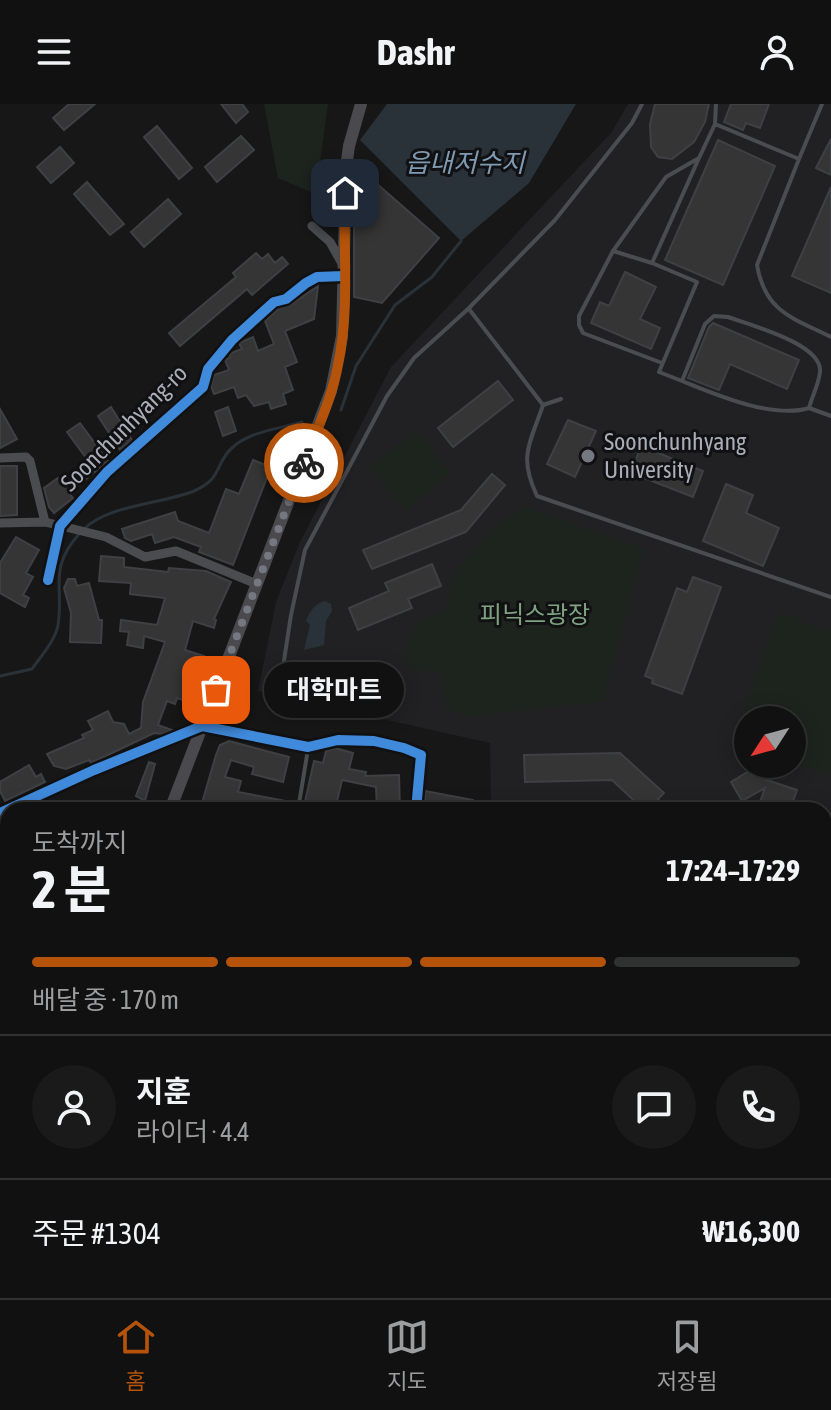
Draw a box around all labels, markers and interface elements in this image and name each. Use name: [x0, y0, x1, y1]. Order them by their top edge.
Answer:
icon: menu: [32, 30, 76, 74]
icon: person: [755, 30, 799, 74]
text: Dashr: [377, 31, 454, 73]
water label: 읍내저수지: [405, 148, 527, 178]
pin: [311, 159, 379, 227]
icon: home: [323, 171, 367, 215]
street label: Soonchunhyang-ro: [55, 359, 192, 496]
courier: [264, 423, 344, 503]
place label: Soonchunhyang University: [604, 428, 747, 483]
icon: bike: [282, 441, 326, 485]
marker: Soonchunhyang University: [579, 447, 597, 465]
park label: 피닉스광장: [480, 601, 590, 628]
pin: [182, 656, 250, 724]
callout: 대학마트: [264, 662, 404, 718]
icon: bag: [194, 668, 238, 712]
text: 대학마트: [286, 675, 382, 705]
north arrow: [734, 706, 806, 778]
map controls: [734, 706, 806, 778]
text: 도착까지: [32, 828, 128, 858]
text: 17:24–17:29: [666, 853, 800, 887]
text: 2 분: [32, 859, 111, 919]
text: 배달 중 · 170 m: [32, 985, 179, 1015]
button: person: [32, 1065, 116, 1149]
button: chat: [612, 1065, 696, 1149]
button: phone: [716, 1065, 800, 1149]
text: 지훈: [136, 1074, 191, 1108]
text: 라이더 · 4.4: [136, 1117, 250, 1147]
text: ₩16,300: [702, 1214, 800, 1248]
text: 주문 #1304: [32, 1216, 161, 1250]
tab: 홈: [114, 1315, 158, 1395]
tab: 지도: [385, 1315, 429, 1395]
tab: 저장됨: [657, 1315, 717, 1395]

